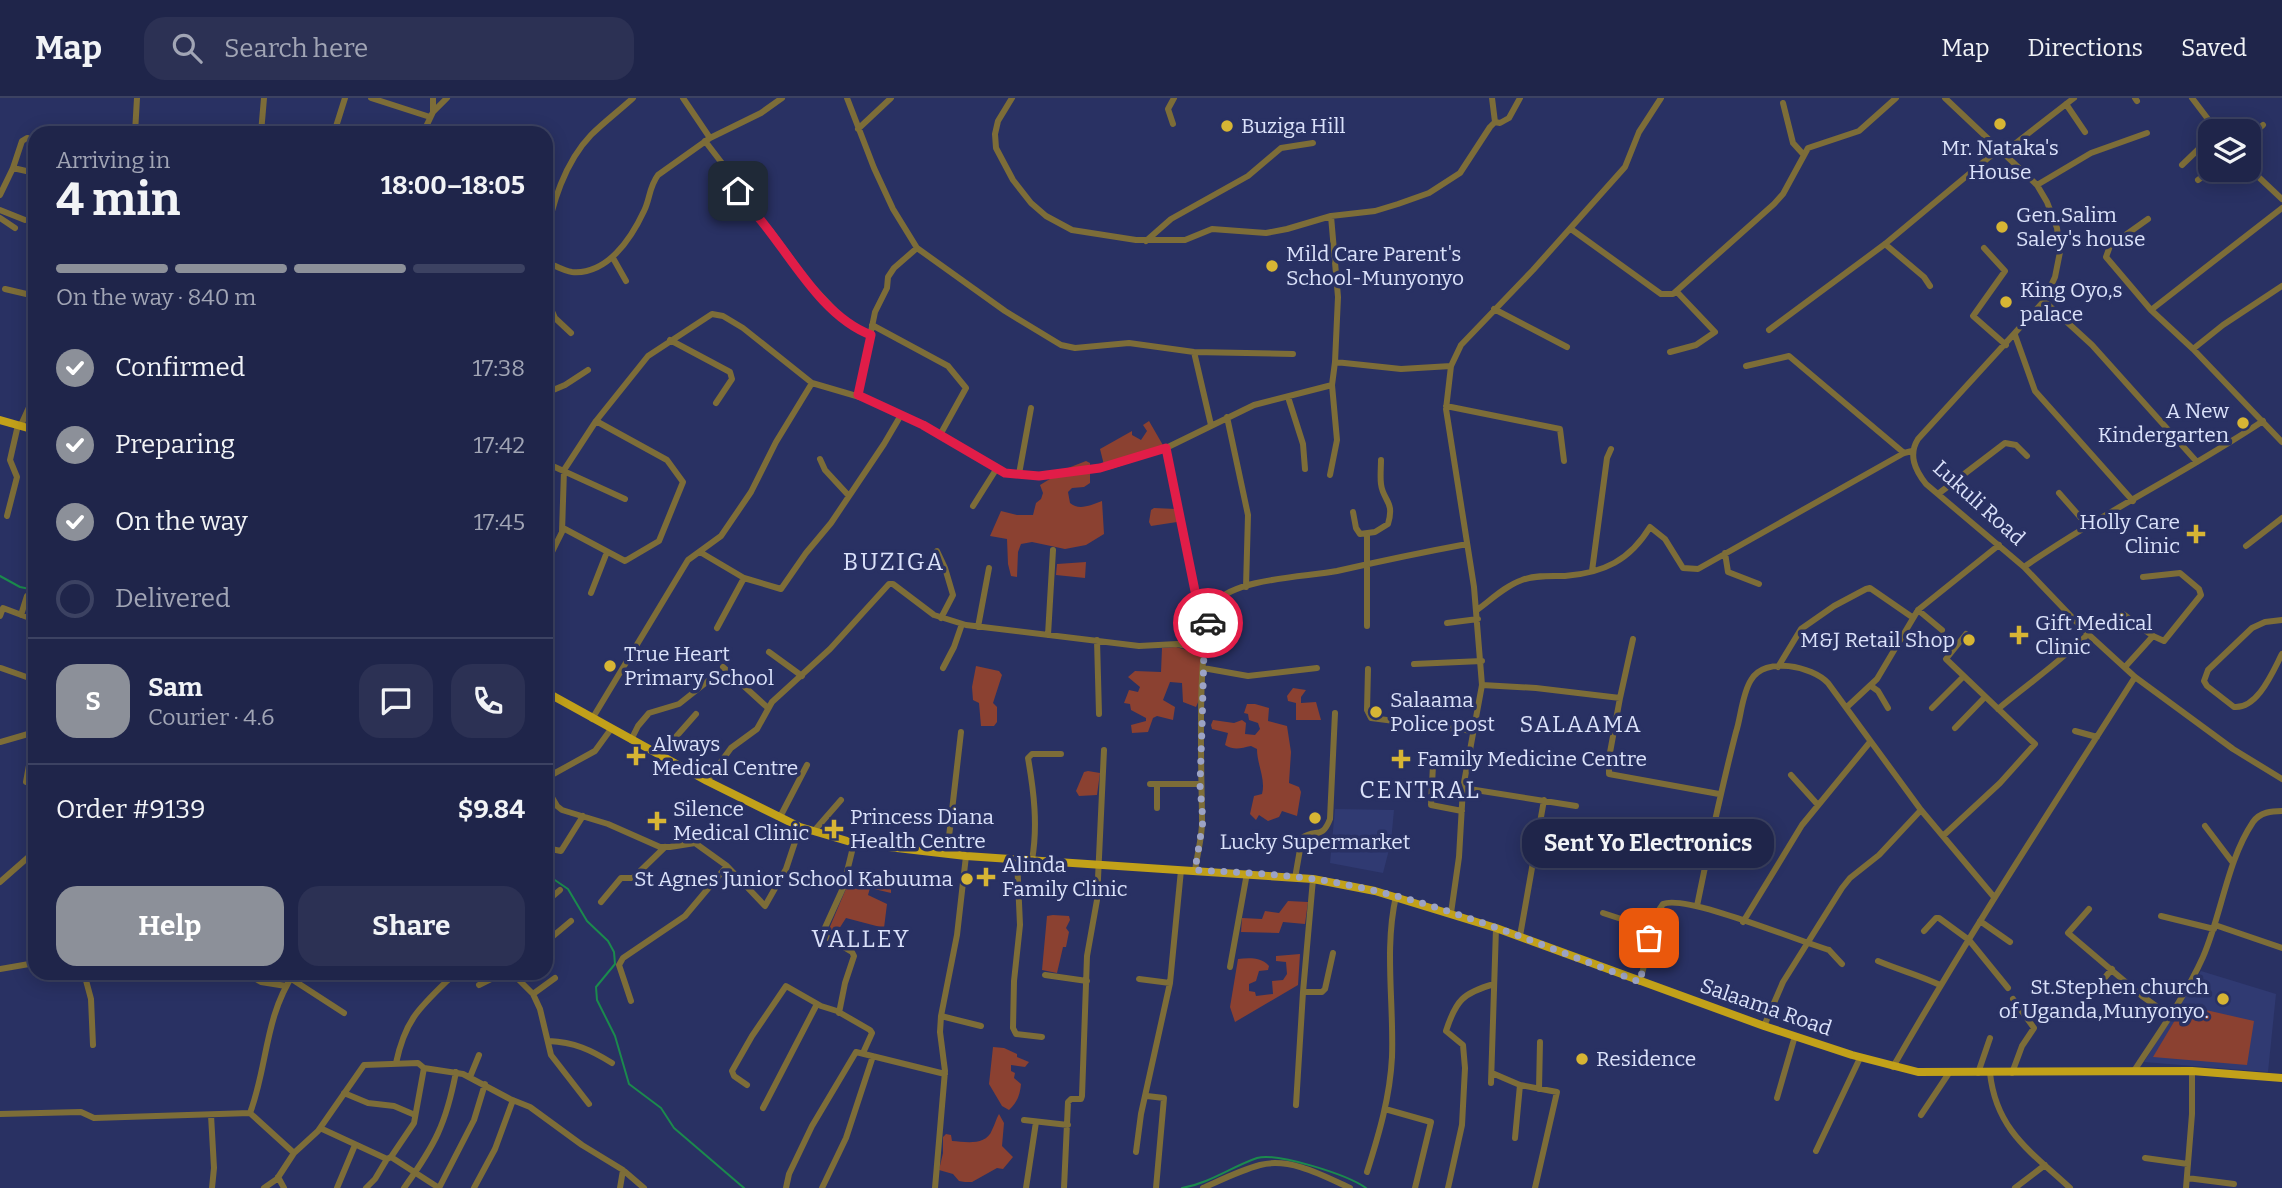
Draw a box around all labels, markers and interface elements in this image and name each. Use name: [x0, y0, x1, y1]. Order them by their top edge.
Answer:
search box: [144, 17, 634, 80]
text: Map: [35, 28, 102, 68]
icon: search: [168, 29, 206, 67]
text: Search here: [224, 33, 368, 64]
text: Map: [1941, 34, 1990, 62]
text: Directions: [2028, 34, 2143, 62]
text: Saved: [2181, 34, 2247, 62]
place label: Buziga Hill: [1241, 113, 1346, 139]
marker: Mr. Nataka's House: [1992, 116, 2008, 132]
marker: Buziga Hill: [1219, 118, 1235, 134]
map controls: [2198, 119, 2261, 182]
button: layers: [2198, 119, 2261, 182]
place label: Mr. Nataka's House: [1941, 135, 2059, 185]
text: Arriving in: [56, 146, 170, 174]
pin: [708, 161, 768, 221]
text: 18:00–18:05: [381, 170, 525, 201]
text: 4 min: [56, 172, 180, 227]
icon: home: [719, 172, 757, 210]
place label: Gen.Salim Saley's house: [2016, 202, 2146, 252]
marker: Gen.Salim Saley's house: [1994, 219, 2010, 235]
place label: Mild Care Parent's School-Munyonyo: [1286, 241, 1464, 291]
marker: Mild Care Parent's School-Munyonyo: [1264, 258, 1280, 274]
place label: King Oyo,s palace: [2020, 277, 2123, 327]
text: On the way · 840 m: [56, 283, 256, 311]
marker: King Oyo,s palace: [1998, 294, 2014, 310]
icon: check: [56, 349, 94, 387]
text: Confirmed: [115, 352, 245, 383]
text: 17:38: [473, 354, 525, 382]
place label: A New Kindergarten: [2098, 398, 2229, 448]
marker: A New Kindergarten: [2235, 415, 2251, 431]
icon: check: [56, 426, 94, 464]
text: Preparing: [115, 429, 235, 460]
text: 17:42: [474, 431, 525, 459]
street label: Lukuli Road: [1928, 455, 2030, 551]
icon: check: [56, 503, 94, 541]
text: On the way: [115, 506, 248, 537]
text: 17:45: [474, 508, 525, 536]
place label: Holly Care Clinic: [2080, 509, 2180, 559]
marker: Holly Care Clinic: [2186, 524, 2206, 544]
district label: BUZIGA: [843, 548, 945, 576]
text: Delivered: [115, 583, 230, 614]
courier: [1173, 588, 1243, 658]
icon: car: [1189, 604, 1227, 642]
place label: Gift Medical Clinic: [2035, 610, 2153, 660]
marker: Gift Medical Clinic: [2009, 625, 2029, 645]
place label: M&J Retail Shop: [1800, 627, 1955, 653]
marker: M&J Retail Shop: [1961, 632, 1977, 648]
place label: True Heart Primary School: [624, 641, 774, 691]
marker: True Heart Primary School: [602, 658, 618, 674]
button: chat: [359, 664, 433, 738]
button: phone: [451, 664, 525, 738]
text: Sam: [148, 672, 203, 703]
text: S: [85, 686, 101, 717]
place label: Salaama Police post: [1390, 687, 1495, 737]
text: Courier · 4.6: [148, 703, 275, 731]
marker: Salaama Police post: [1368, 704, 1384, 720]
district label: SALAAMA: [1519, 710, 1643, 738]
place label: Always Medical Centre: [652, 731, 798, 781]
marker: Always Medical Centre: [626, 746, 646, 766]
place label: Family Medicine Centre: [1417, 746, 1647, 772]
marker: Family Medicine Centre: [1391, 749, 1411, 769]
district label: CENTRAL: [1359, 776, 1481, 804]
text: Order #9139: [56, 794, 205, 825]
text: $9.84: [458, 794, 525, 825]
place label: Silence Medical Clinic: [673, 796, 809, 846]
place label: Princess Diana Health Centre: [850, 804, 994, 854]
marker: Lucky Supermarket: [1307, 810, 1323, 826]
marker: Silence Medical Clinic: [647, 811, 667, 831]
marker: Princess Diana Health Centre: [824, 819, 844, 839]
callout: Sent Yo Electronics: [1523, 819, 1775, 868]
place label: Lucky Supermarket: [1220, 829, 1411, 855]
text: Sent Yo Electronics: [1544, 829, 1752, 857]
place label: Alinda Family Clinic: [1002, 852, 1128, 902]
place label: St Agnes Junior School Kabuuma: [634, 866, 953, 892]
marker: Alinda Family Clinic: [976, 867, 996, 887]
marker: St Agnes Junior School Kabuuma: [959, 871, 975, 887]
button: Help: [56, 886, 284, 966]
button: Share: [298, 886, 525, 966]
pin: [1619, 908, 1679, 968]
icon: bag: [1630, 919, 1668, 957]
district label: VALLEY: [811, 925, 911, 953]
street label: Salaama Road: [1697, 972, 1835, 1042]
place label: St.Stephen church of Uganda,Munyonyo.: [1999, 974, 2209, 1024]
marker: St.Stephen church of Uganda,Munyonyo.: [2215, 991, 2231, 1007]
place label: Residence: [1596, 1046, 1696, 1072]
marker: Residence: [1574, 1051, 1590, 1067]

